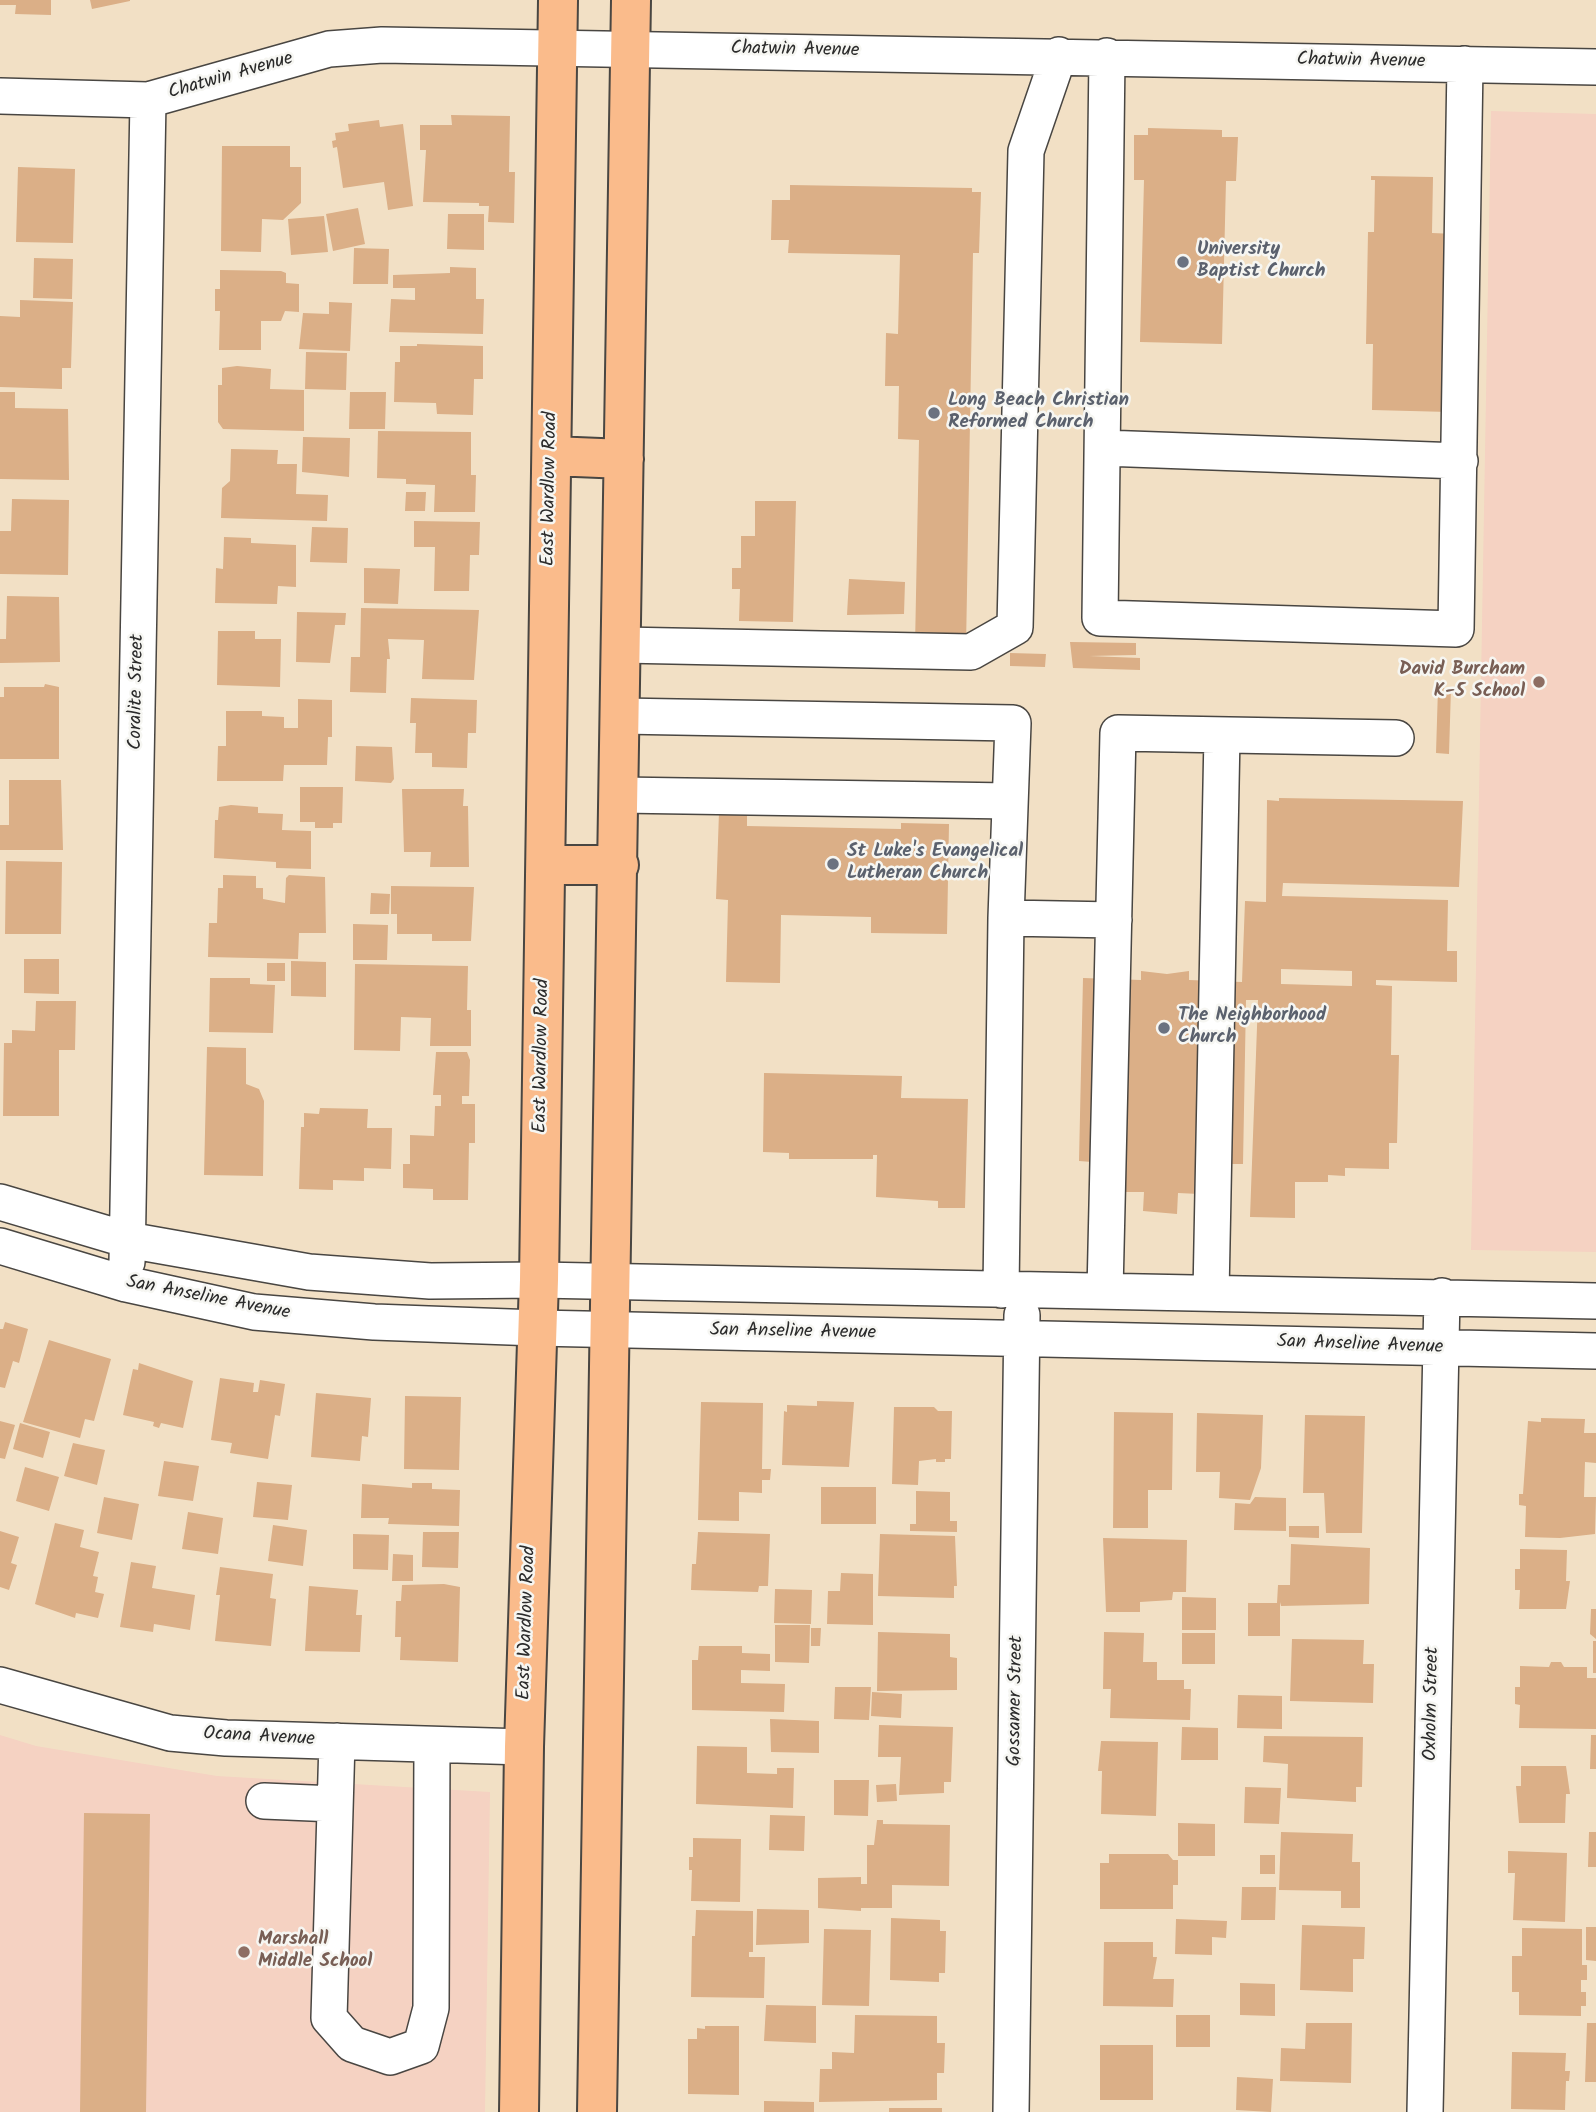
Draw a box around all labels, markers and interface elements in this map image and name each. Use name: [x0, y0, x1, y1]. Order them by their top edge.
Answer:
street label: Chatwin Avenue: [730, 38, 860, 64]
street label: Chatwin Avenue: [166, 48, 296, 106]
street label: Chatwin Avenue: [1296, 49, 1426, 75]
place label: University Baptist Church: [1197, 240, 1326, 284]
marker: University Baptist Church: [1175, 254, 1191, 270]
place label: Long Beach Christian Reformed Church: [948, 391, 1129, 435]
marker: Long Beach Christian Reformed Church: [926, 405, 942, 421]
street label: East Wardlow Road: [538, 412, 564, 566]
street label: Coralite Street: [126, 634, 150, 750]
place label: David Burcham K-5 School: [1399, 660, 1525, 704]
marker: David Burcham K-5 School: [1531, 674, 1547, 690]
place label: St Luke's Evangelical Lutheran Church: [847, 842, 1023, 886]
marker: St Luke's Evangelical Lutheran Church: [825, 856, 841, 872]
street label: East Wardlow Road: [530, 979, 556, 1133]
place label: The Neighborhood Church: [1178, 1006, 1326, 1050]
marker: The Neighborhood Church: [1156, 1020, 1172, 1036]
street label: San Anseline Avenue: [124, 1272, 292, 1326]
street label: San Anseline Avenue: [710, 1320, 876, 1346]
street label: San Anseline Avenue: [1276, 1332, 1444, 1360]
street label: East Wardlow Road: [514, 1545, 542, 1701]
street label: Gossamer Street: [1004, 1635, 1030, 1767]
street label: Oxholm Street: [1421, 1647, 1445, 1761]
street label: Ocana Avenue: [203, 1724, 315, 1752]
place label: Marshall Middle School: [258, 1930, 372, 1974]
marker: Marshall Middle School: [236, 1944, 252, 1960]

